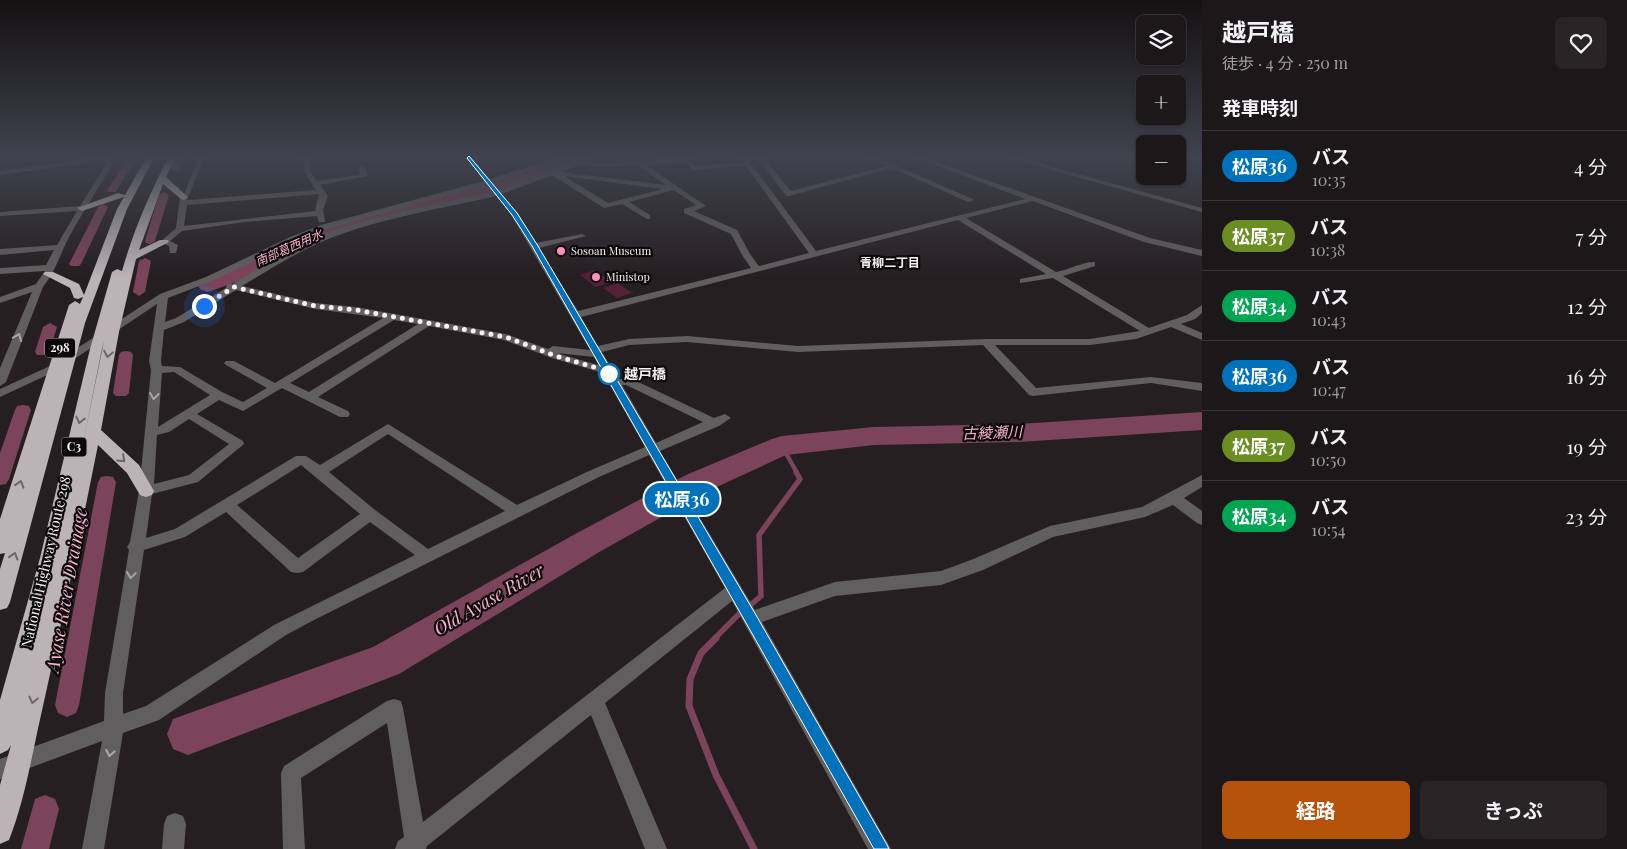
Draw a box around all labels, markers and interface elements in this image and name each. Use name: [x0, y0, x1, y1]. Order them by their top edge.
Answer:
map controls: [1136, 15, 1186, 185]
button: layers: [1136, 15, 1186, 65]
text: 越戸橋: [1222, 15, 1294, 47]
button: heart: [1555, 17, 1607, 69]
text: 徒歩 · 4 分 · 250 m: [1222, 52, 1348, 73]
button: +: [1136, 75, 1186, 125]
text: 発車時刻: [1222, 94, 1298, 120]
button: −: [1136, 135, 1186, 185]
text: バス: [1312, 143, 1350, 169]
text: 4 分: [1574, 153, 1607, 179]
text: 松原36: [1232, 154, 1287, 178]
text: 10:35: [1312, 169, 1346, 190]
text: バス: [1310, 213, 1348, 239]
text: 7 分: [1576, 223, 1607, 249]
water label: 南部葛西用水: [252, 224, 327, 269]
text: 松原37: [1232, 224, 1285, 248]
text: 10:38: [1310, 239, 1345, 260]
place label: Sosoan Museum: [571, 243, 651, 258]
marker: Sosoan Museum: [555, 245, 567, 257]
district label: 青柳二丁目: [860, 254, 920, 270]
place label: Ministop: [606, 269, 650, 284]
marker: Ministop: [590, 271, 602, 283]
text: バス: [1311, 283, 1349, 309]
text: 12 分: [1567, 293, 1607, 319]
your location: [192, 294, 217, 319]
text: 松原34: [1232, 294, 1286, 318]
text: 10:43: [1311, 309, 1346, 330]
one-way arrow: [12, 333, 23, 342]
road number: 298: [45, 338, 75, 358]
one-way arrow: [104, 349, 114, 358]
text: バス: [1312, 353, 1350, 379]
marker: 越戸橋: [598, 363, 620, 385]
text: 16 分: [1566, 363, 1607, 389]
place label: 越戸橋: [624, 364, 666, 383]
text: 松原36: [1232, 364, 1287, 388]
text: 10:47: [1312, 379, 1346, 400]
one-way arrow: [149, 393, 160, 401]
one-way arrow: [75, 416, 86, 425]
water label: 古綾瀬川: [962, 421, 1024, 443]
text: バス: [1310, 423, 1348, 449]
text: 19 分: [1567, 433, 1607, 459]
text: 松原37: [1232, 434, 1285, 458]
road number: C3: [62, 438, 86, 457]
text: 10:50: [1310, 449, 1346, 470]
one-way arrow: [116, 453, 125, 462]
street label: National Highway Route 298: [17, 474, 75, 650]
one-way arrow: [14, 480, 24, 489]
line badge: 松原36: [647, 483, 717, 515]
text: 松原36: [655, 487, 709, 511]
text: バス: [1311, 493, 1349, 519]
text: 23 分: [1566, 503, 1607, 529]
text: 松原34: [1232, 504, 1286, 528]
water label: Ayase River Drainage: [39, 506, 92, 676]
text: 10:54: [1311, 519, 1346, 540]
one-way arrow: [8, 552, 18, 560]
water label: Old Ayase River: [429, 557, 549, 640]
one-way arrow: [127, 571, 137, 579]
one-way arrow: [28, 696, 39, 705]
one-way arrow: [105, 749, 115, 758]
button: 経路: [1222, 781, 1410, 839]
button: きっぷ: [1420, 781, 1607, 839]

